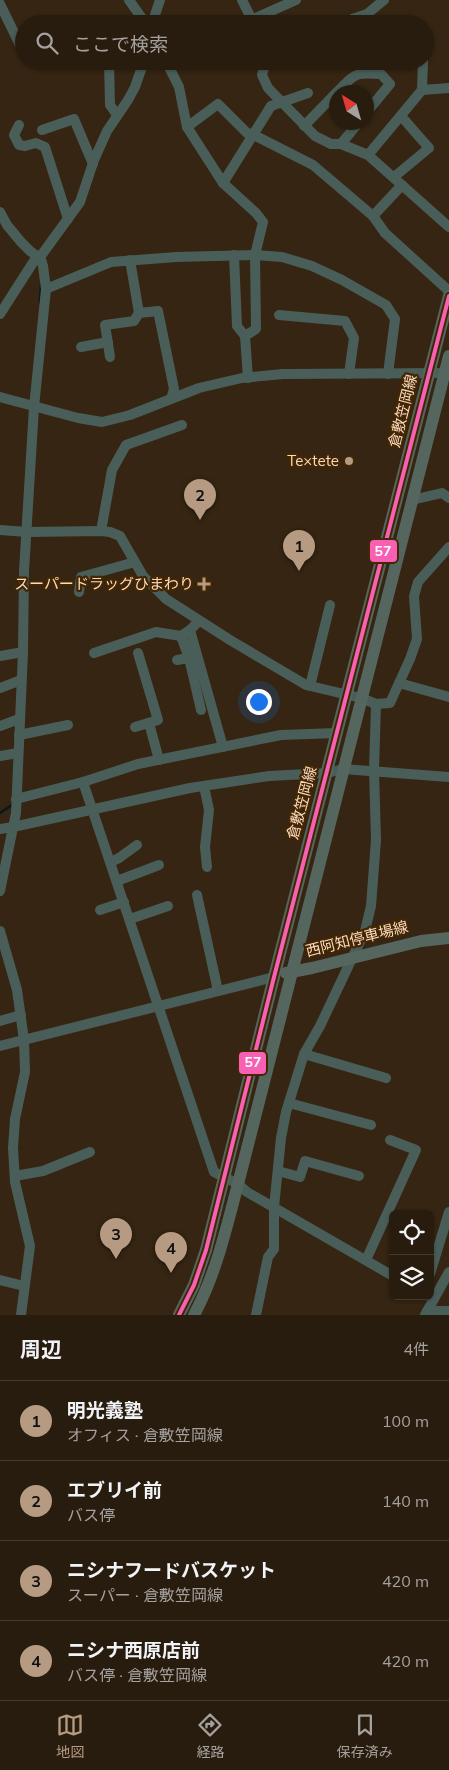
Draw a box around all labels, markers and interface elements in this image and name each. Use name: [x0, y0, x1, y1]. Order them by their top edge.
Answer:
search box: [15, 15, 434, 70]
icon: search: [33, 29, 61, 57]
text: ここで検索: [73, 32, 168, 56]
north arrow: [329, 85, 374, 130]
street label: 倉敷笠岡線: [384, 372, 421, 450]
place label: Te×tete: [287, 451, 339, 470]
marker: Te×tete: [343, 455, 355, 467]
pin: 2: [184, 479, 216, 520]
pin: 1: [283, 530, 315, 571]
line badge: 57: [369, 539, 398, 563]
text: 57: [375, 542, 391, 560]
place label: スーパードラッグひまわり: [14, 574, 194, 593]
marker: スーパードラッグひまわり: [198, 578, 210, 590]
your location: [246, 689, 272, 715]
street label: 倉敷笠岡線: [283, 764, 320, 842]
street label: 西阿知停車場線: [304, 917, 410, 960]
line badge: 57: [238, 1051, 267, 1075]
text: 57: [245, 1053, 261, 1071]
map controls: [389, 1210, 434, 1300]
button: locate: [389, 1210, 434, 1255]
pin: 3: [100, 1218, 132, 1259]
pin: 4: [155, 1232, 187, 1273]
button: layers: [389, 1255, 434, 1300]
text: 周辺: [20, 1336, 62, 1362]
text: 4件: [403, 1339, 429, 1359]
text: 明光義塾: [67, 1398, 143, 1422]
text: 1: [31, 1411, 41, 1431]
text: 100 m: [382, 1411, 429, 1431]
text: オフィス · 倉敷笠岡線: [67, 1425, 223, 1445]
text: エブリイ前: [67, 1478, 162, 1502]
text: 2: [31, 1491, 41, 1511]
text: 140 m: [382, 1491, 429, 1511]
text: バス停: [67, 1505, 115, 1525]
text: ニシナフードバスケット: [67, 1558, 276, 1582]
text: 3: [31, 1571, 41, 1591]
text: 420 m: [382, 1571, 429, 1591]
text: スーパー · 倉敷笠岡線: [67, 1585, 223, 1605]
text: ニシナ西原店前: [67, 1638, 200, 1662]
text: 4: [31, 1651, 41, 1671]
text: 420 m: [382, 1651, 429, 1671]
text: バス停 · 倉敷笠岡線: [67, 1665, 207, 1685]
tab: 地図: [56, 1711, 84, 1761]
tab: 経路: [196, 1711, 224, 1761]
tab: 保存済み: [337, 1711, 393, 1761]

